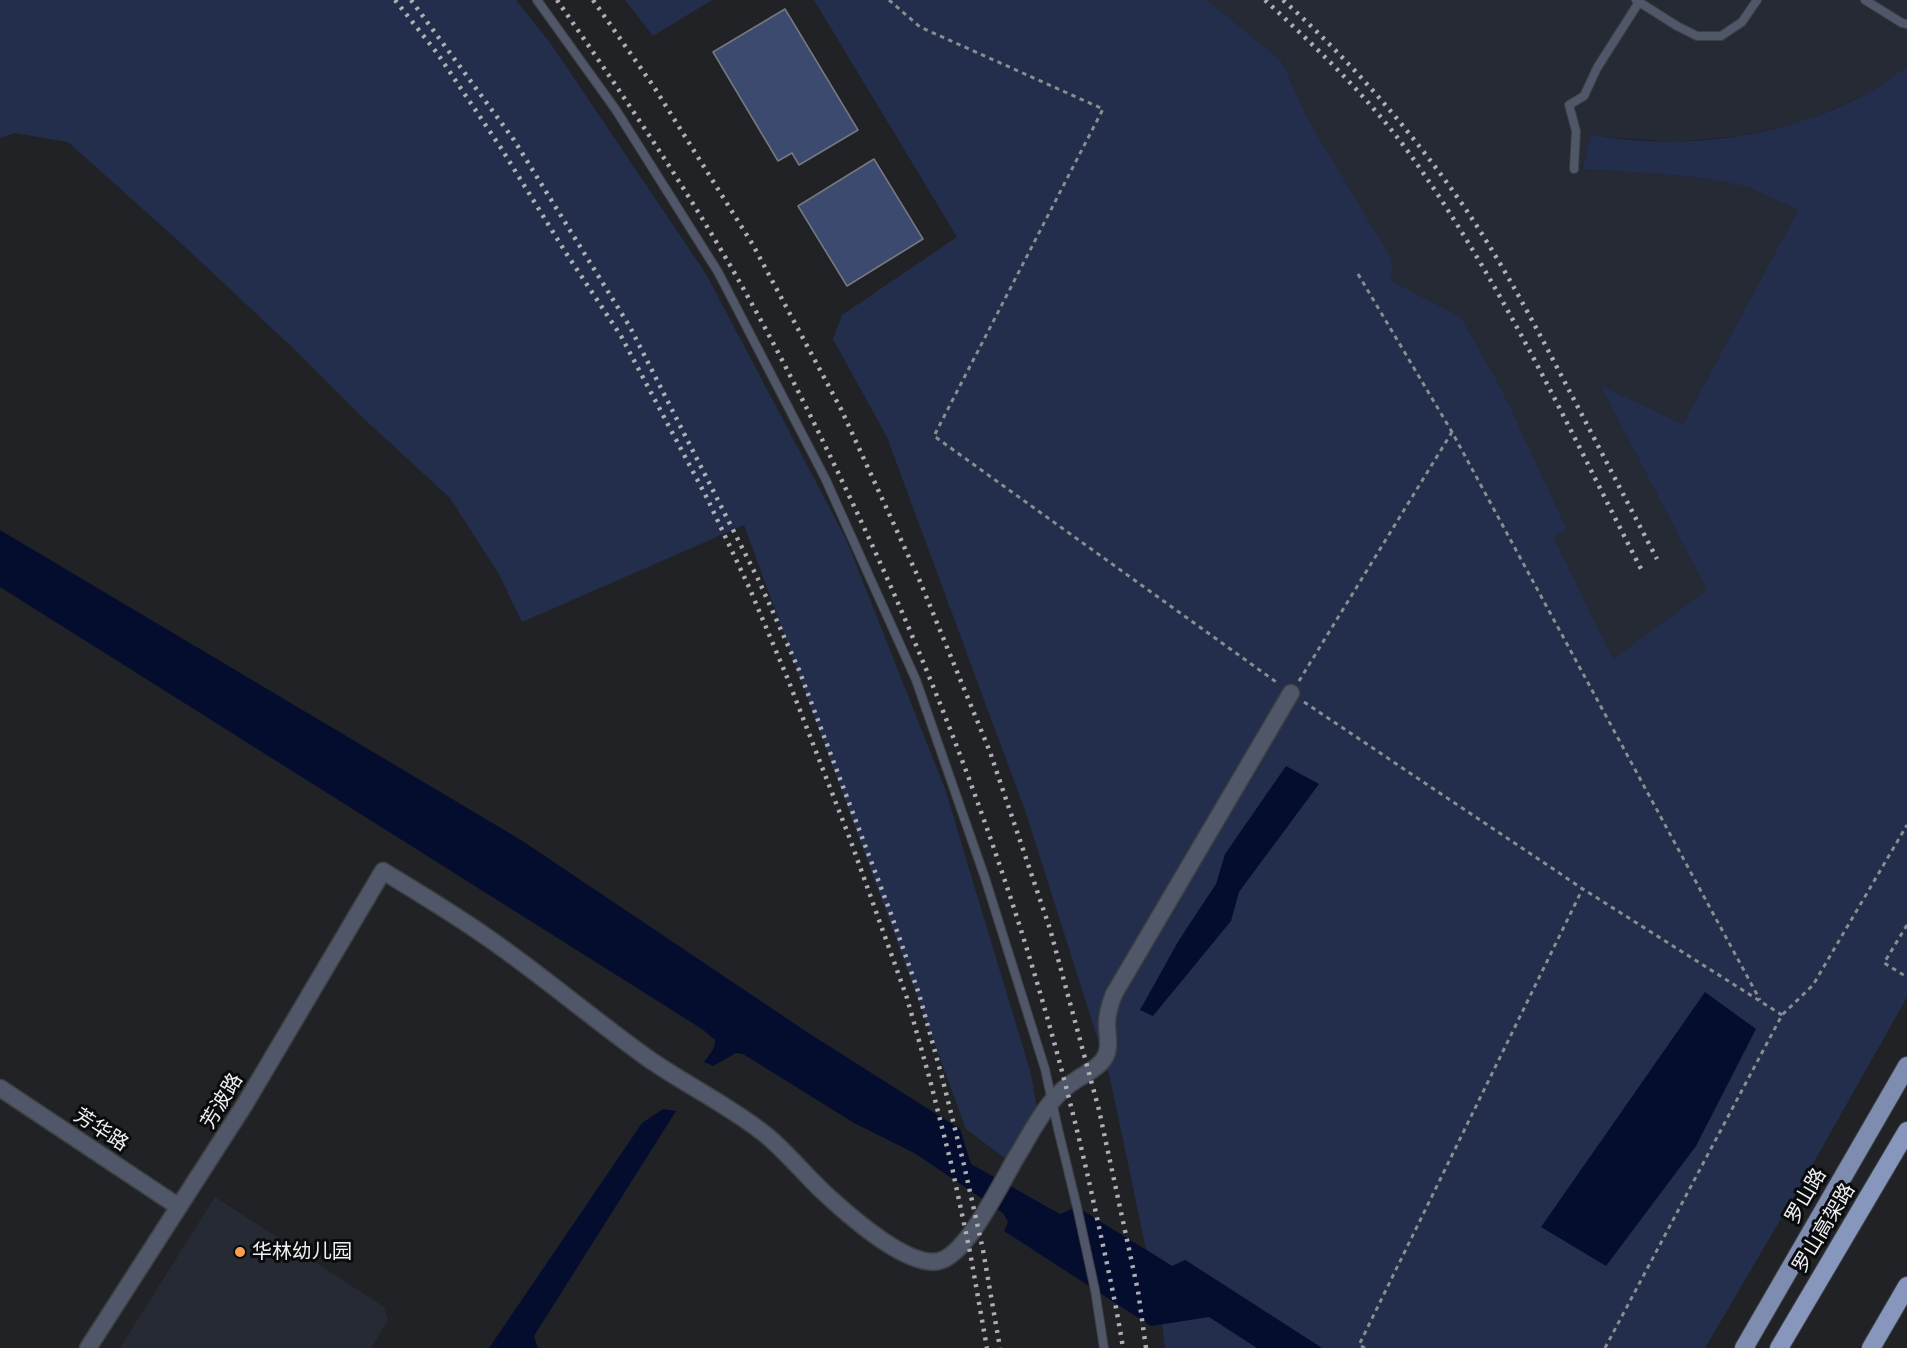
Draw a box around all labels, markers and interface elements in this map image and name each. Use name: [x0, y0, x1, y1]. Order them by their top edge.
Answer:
street label: 芳波路: [196, 1069, 248, 1133]
street label: 芳华路: [69, 1104, 133, 1156]
street label: 罗山路: [1781, 1164, 1831, 1228]
street label: 罗山高架路: [1788, 1179, 1860, 1277]
place label: 华林幼儿园: [252, 1240, 352, 1264]
marker: 华林幼儿园: [233, 1245, 247, 1259]

